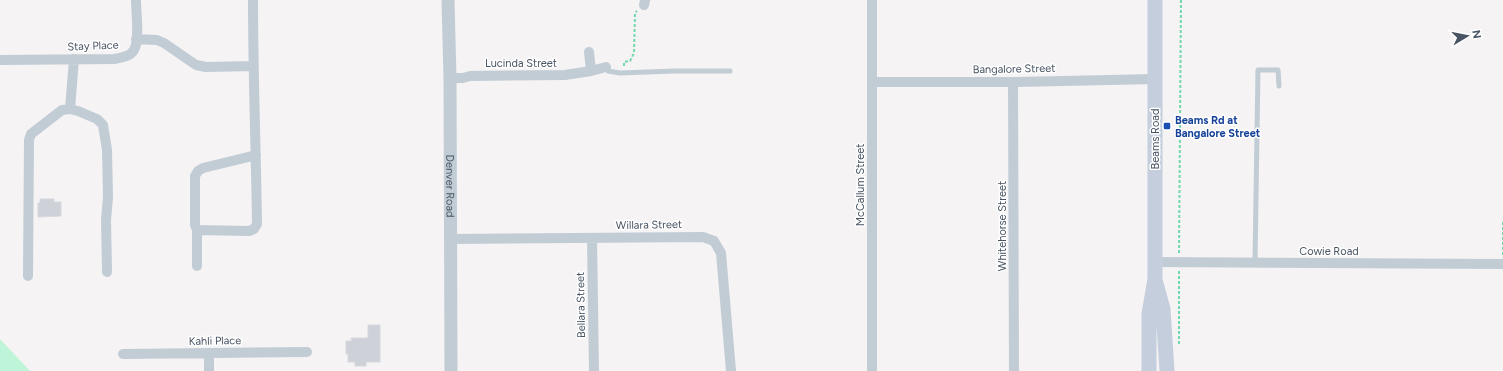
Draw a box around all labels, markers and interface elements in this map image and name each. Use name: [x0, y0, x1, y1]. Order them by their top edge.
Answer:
north arrow: [1447, 16, 1487, 56]
text: N: [1469, 29, 1483, 40]
street label: Stay Place: [67, 39, 119, 53]
street label: Lucinda Street: [485, 57, 557, 70]
street label: Bangalore Street: [973, 62, 1055, 76]
street label: Beams Road: [1149, 109, 1162, 169]
place label: Beams Rd at Bangalore Street: [1175, 114, 1261, 140]
marker: Beams Rd at Bangalore Street: [1162, 121, 1172, 131]
street label: McCallum Street: [854, 144, 867, 226]
street label: Denver Road: [444, 154, 457, 218]
street label: Whitehorse Street: [996, 181, 1009, 271]
street label: Willara Street: [616, 218, 682, 232]
street label: Cowie Road: [1299, 245, 1359, 258]
street label: Bellara Street: [574, 272, 588, 338]
street label: Kahli Place: [189, 334, 241, 348]

